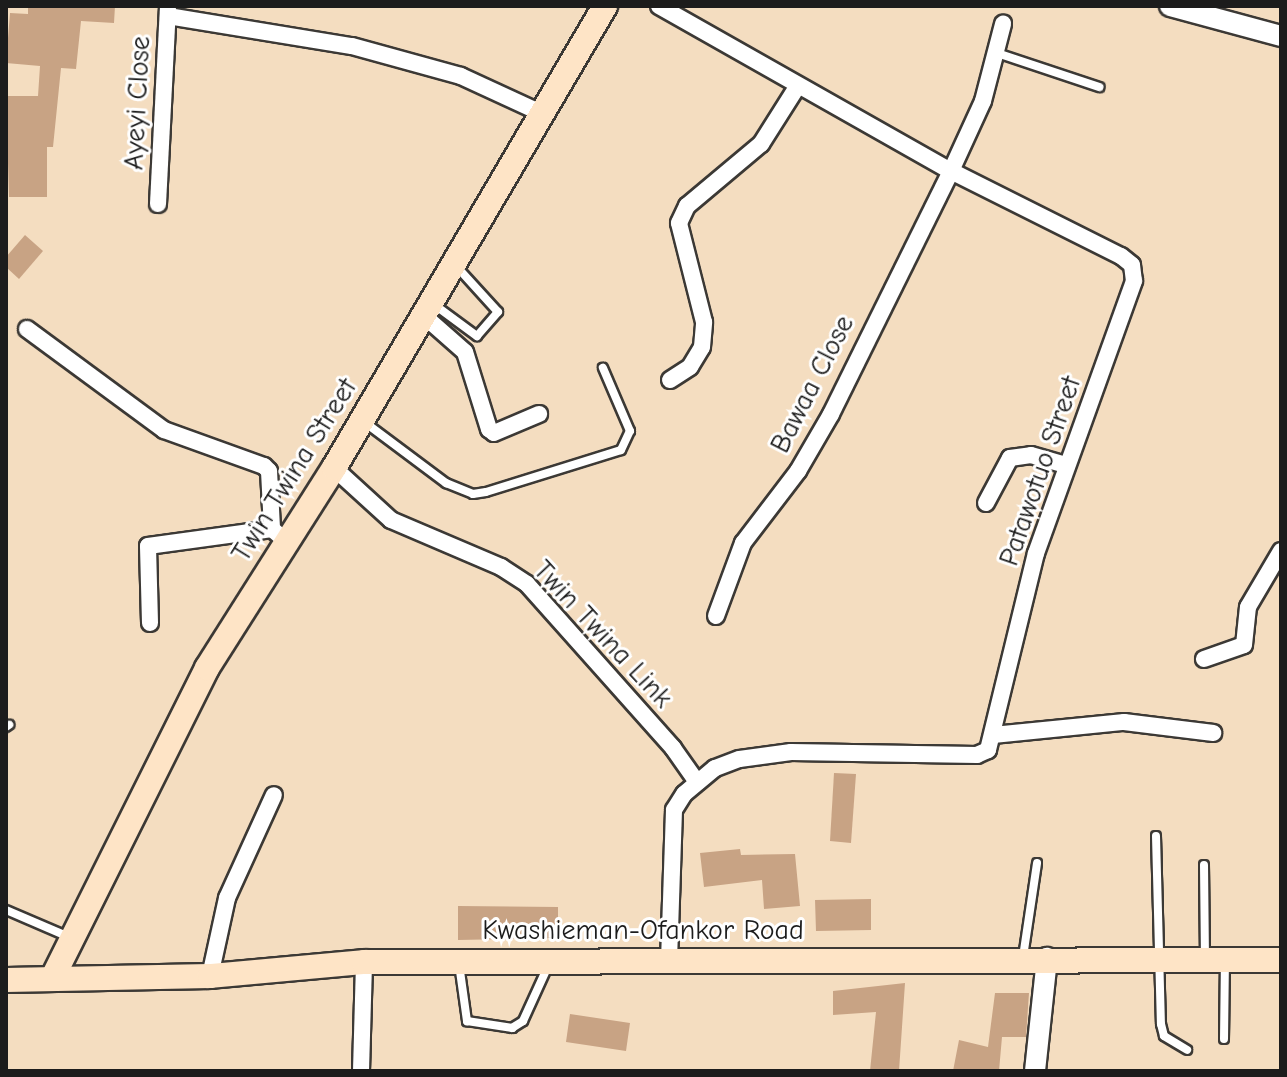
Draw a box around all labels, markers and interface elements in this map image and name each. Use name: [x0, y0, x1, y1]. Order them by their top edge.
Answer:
street label: Ayeyi Close: [117, 35, 157, 171]
street label: Bawaa Close: [763, 310, 861, 458]
street label: Twin Twina Street: [224, 372, 364, 568]
street label: Patawotuo Street: [992, 372, 1088, 570]
street label: Twin Twina Link: [526, 553, 680, 715]
street label: Kwashieman-Ofankor Road: [482, 913, 804, 947]

